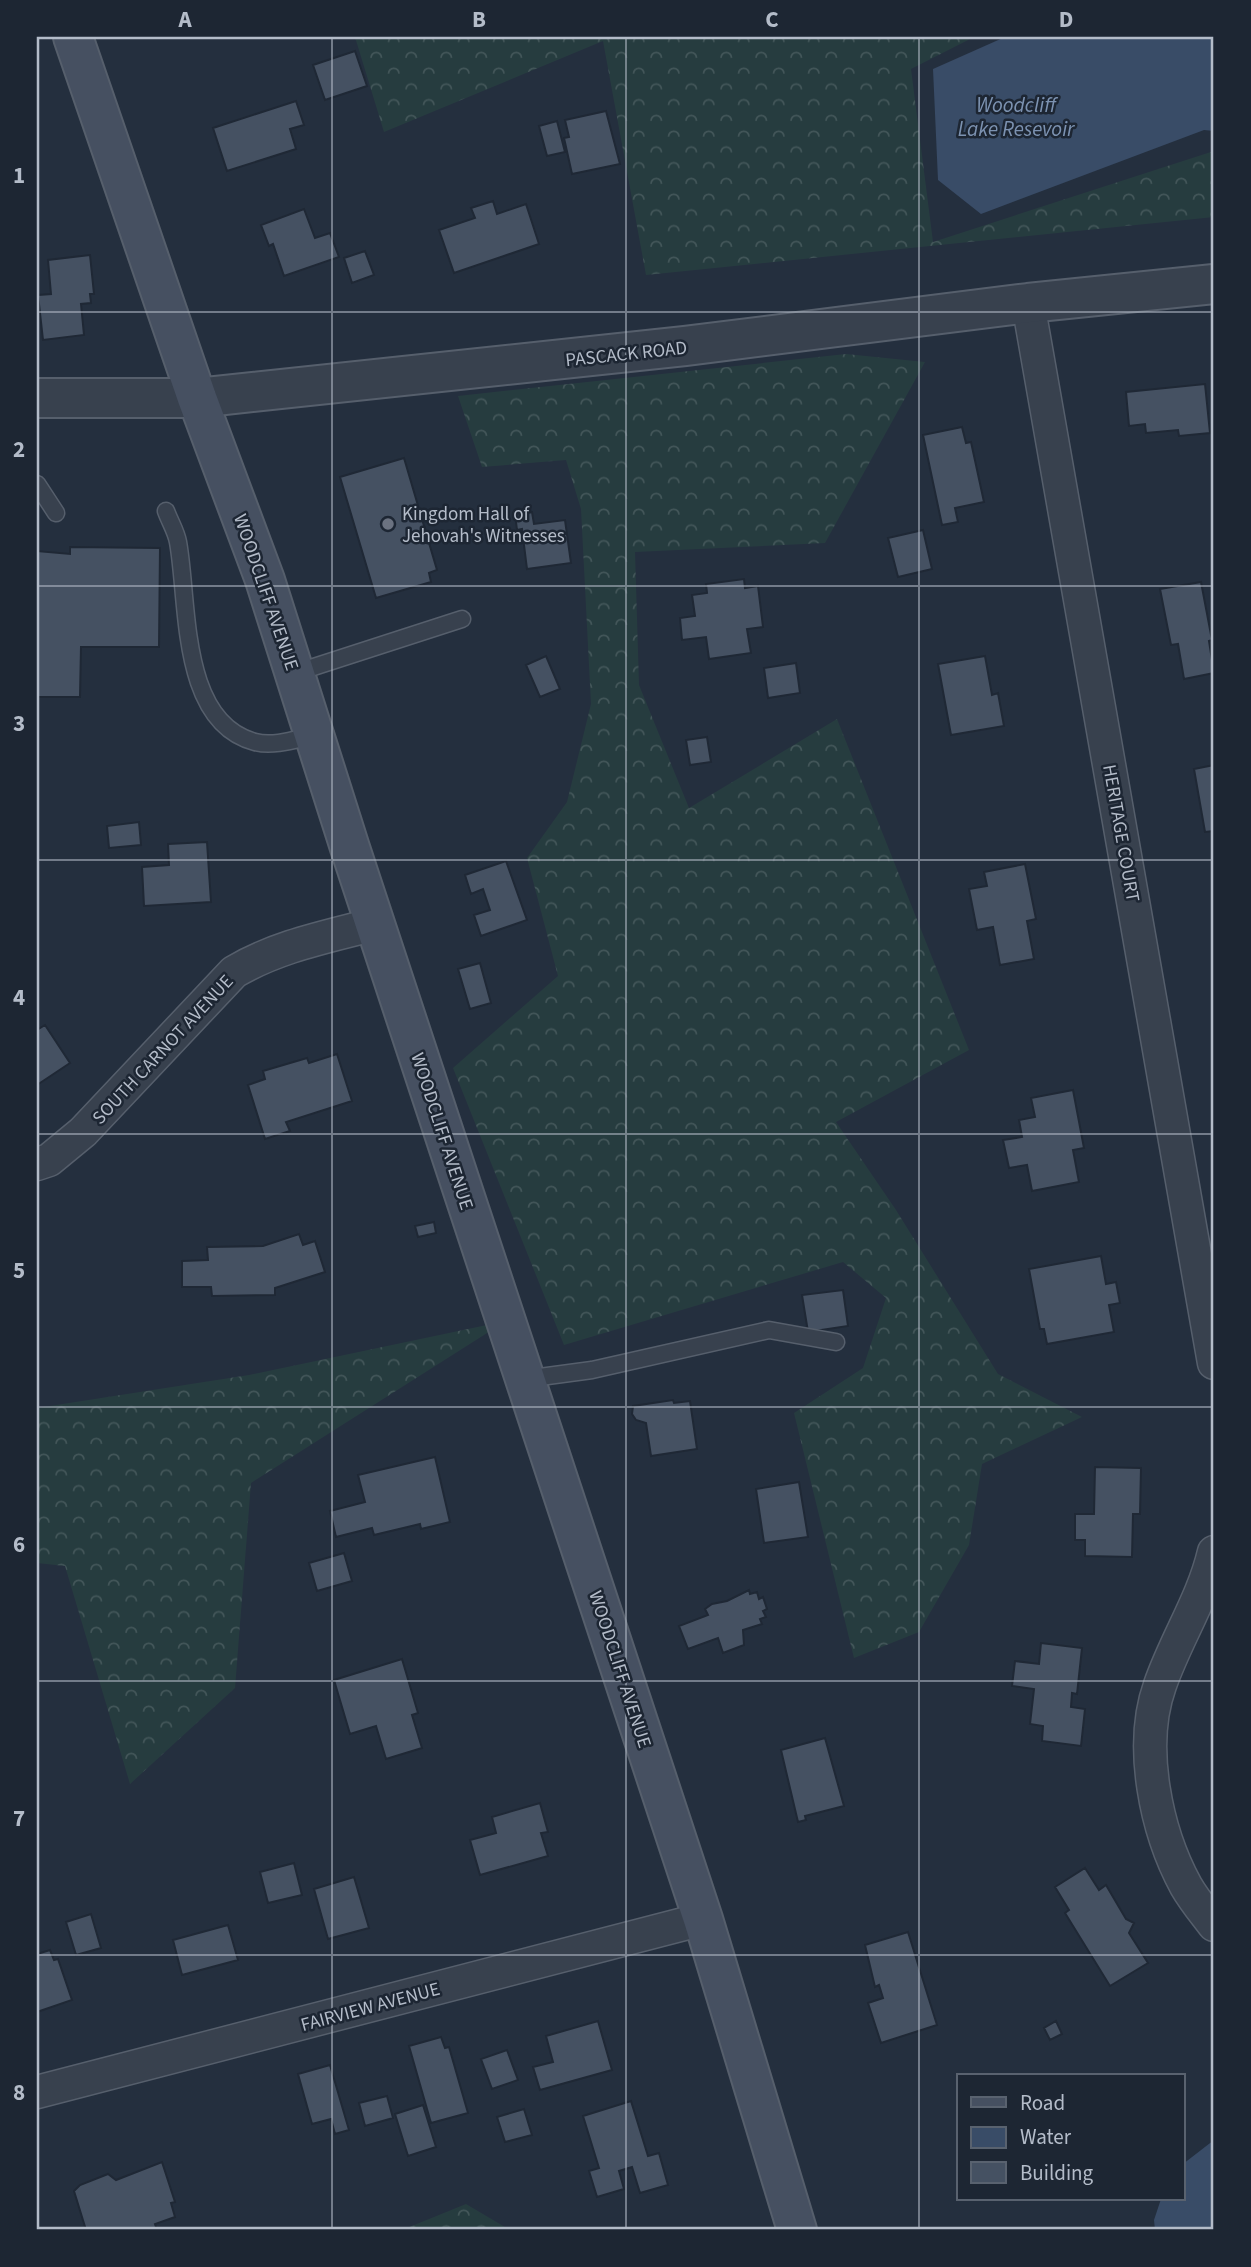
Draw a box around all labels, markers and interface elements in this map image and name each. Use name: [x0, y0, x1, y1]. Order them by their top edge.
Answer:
text: A: [177, 3, 192, 36]
text: B: [472, 3, 486, 36]
text: C: [765, 3, 779, 36]
text: D: [1059, 3, 1073, 36]
water label: Woodcliff Lake Resevoir: [958, 90, 1075, 144]
text: 1: [13, 159, 25, 192]
street label: PASCACK ROAD: [564, 335, 688, 374]
text: 2: [13, 433, 25, 466]
place label: Kingdom Hall of Jehovah's Witnesses: [402, 501, 565, 550]
street label: WOODCLIFF AVENUE: [226, 511, 305, 674]
marker: Kingdom Hall of Jehovah's Witnesses: [380, 516, 396, 532]
text: 3: [13, 707, 25, 740]
street label: HERITAGE COURT: [1095, 762, 1146, 904]
street label: SOUTH CARNOT AVENUE: [86, 969, 240, 1131]
text: 4: [13, 981, 25, 1014]
street label: WOODCLIFF AVENUE: [403, 1049, 480, 1214]
text: 5: [13, 1254, 25, 1287]
text: 6: [13, 1528, 25, 1561]
street label: WOODCLIFF AVENUE: [581, 1587, 658, 1752]
text: 7: [13, 1802, 25, 1835]
street label: FAIRVIEW AVENUE: [298, 1976, 443, 2039]
legend: [957, 2074, 1184, 2200]
text: 8: [13, 2076, 25, 2109]
text: Road: [1020, 2088, 1065, 2118]
text: Water: [1020, 2122, 1072, 2152]
text: Building: [1020, 2158, 1094, 2188]

